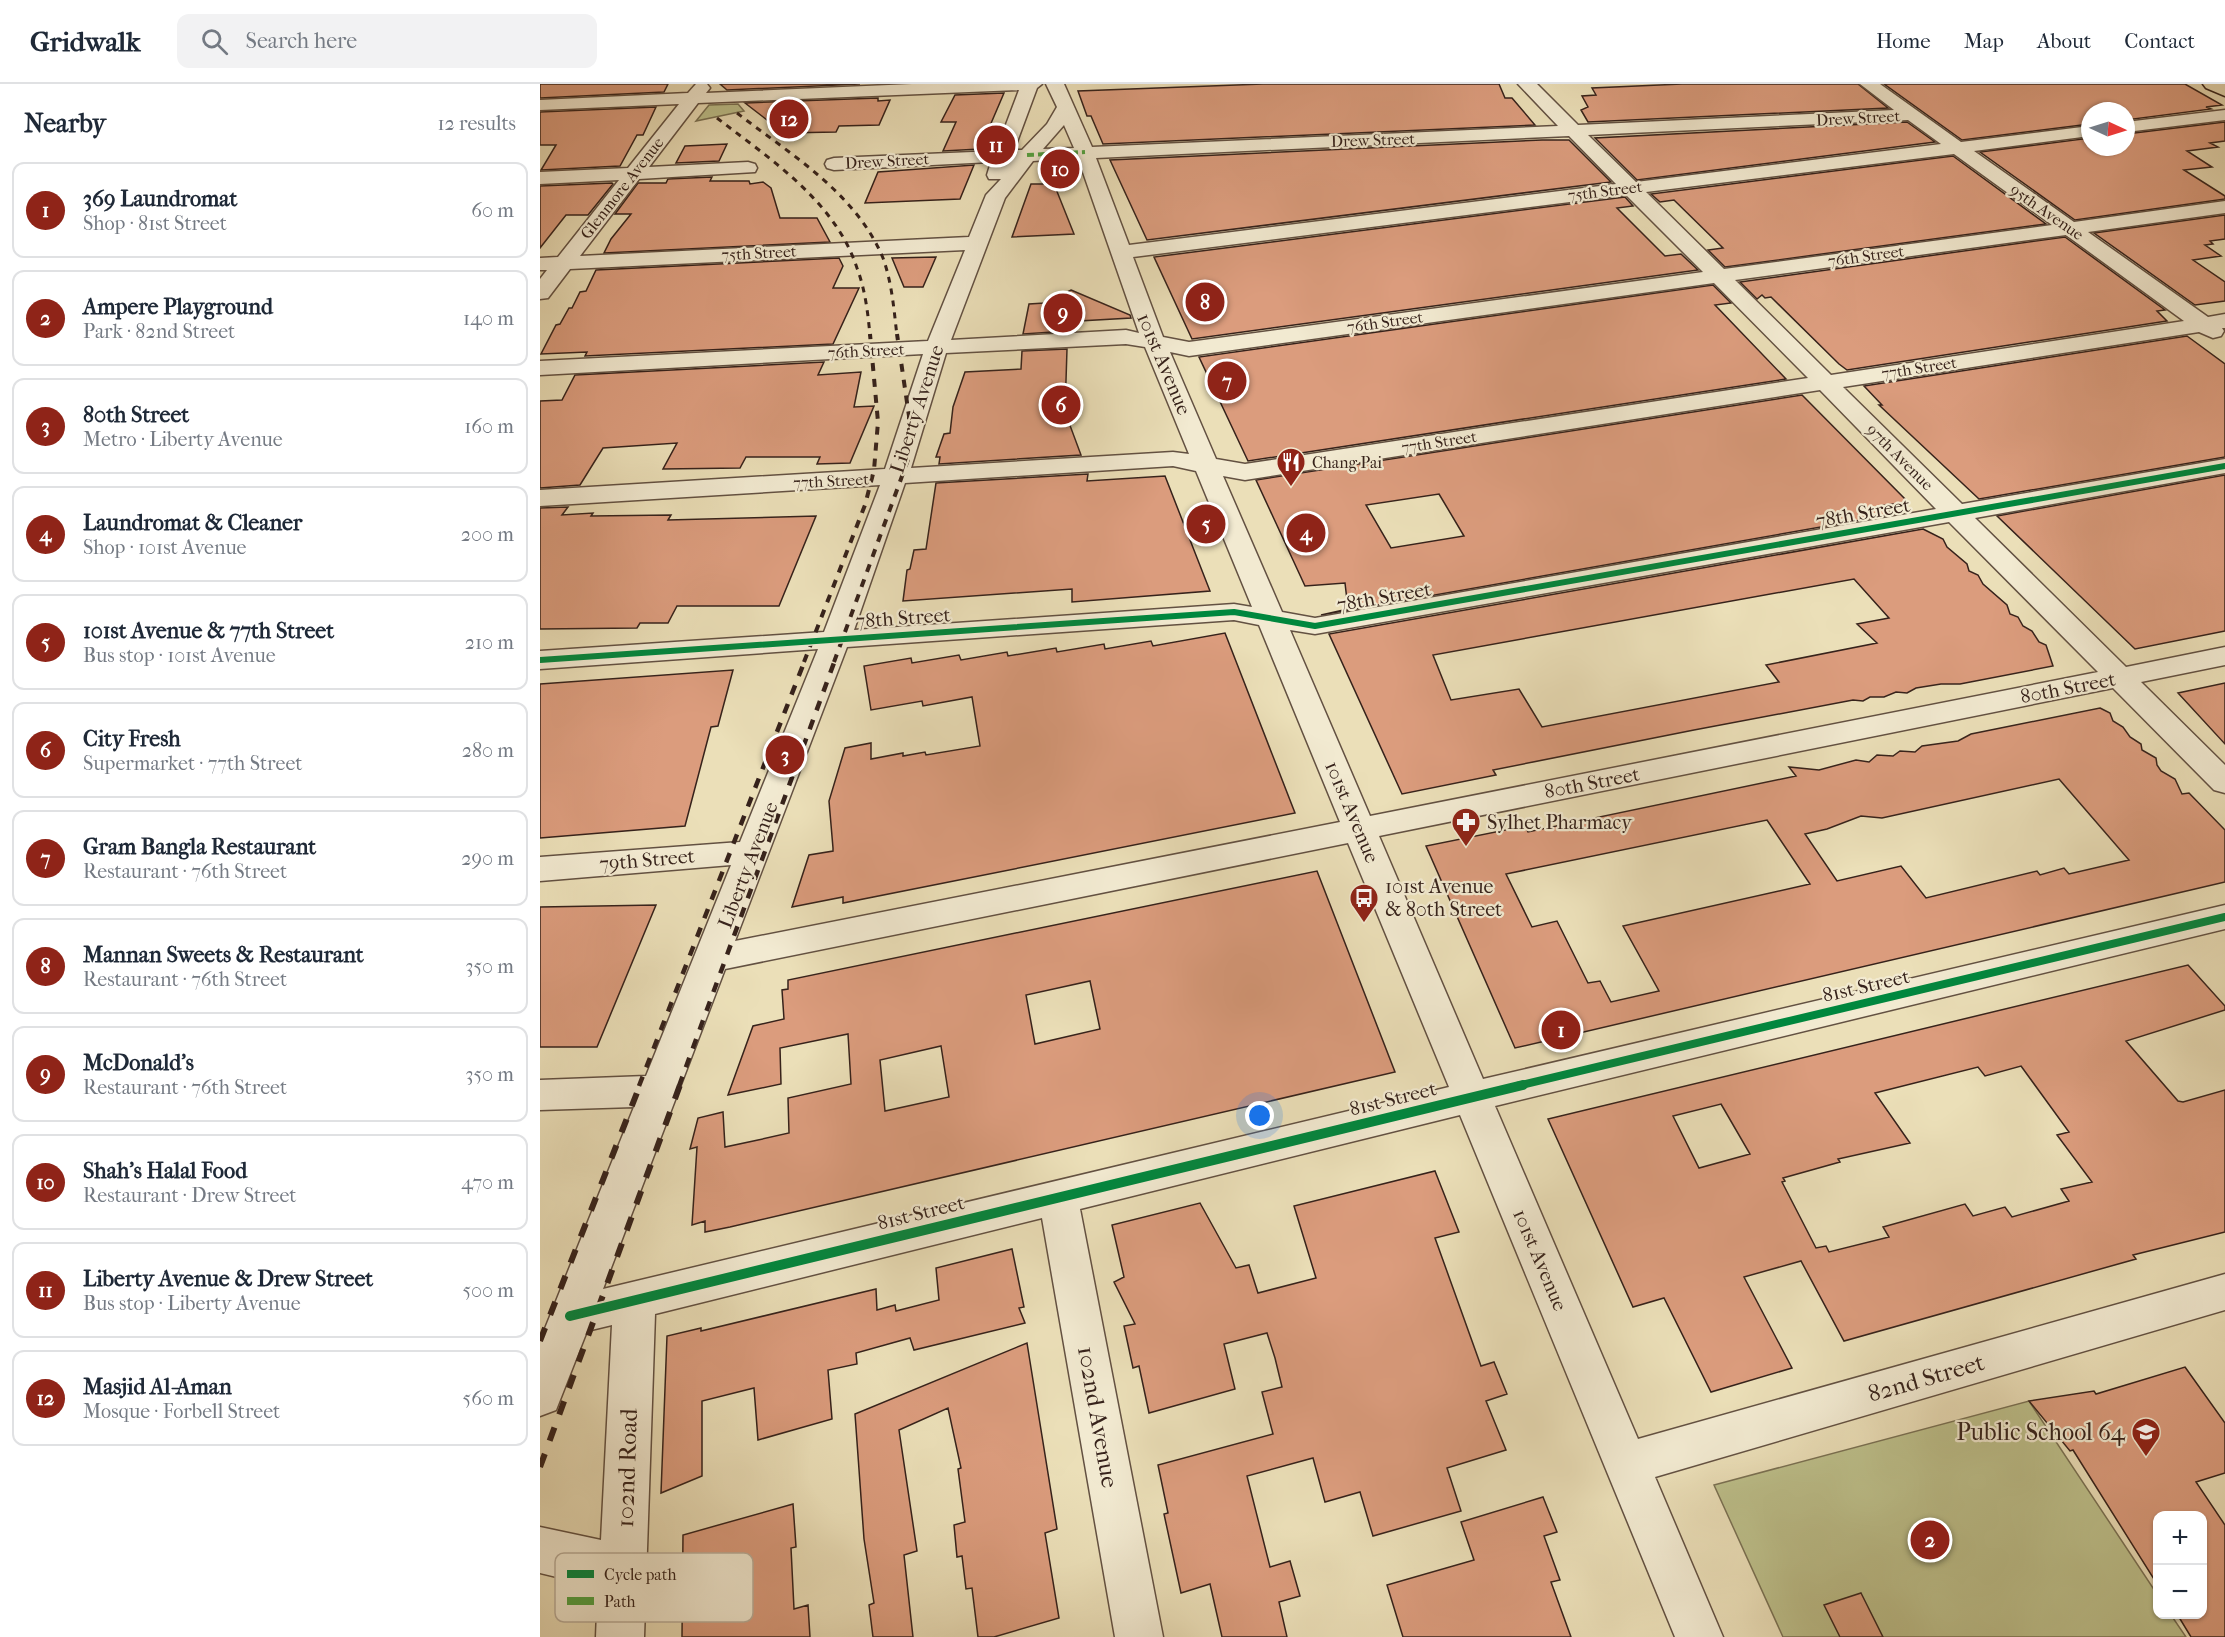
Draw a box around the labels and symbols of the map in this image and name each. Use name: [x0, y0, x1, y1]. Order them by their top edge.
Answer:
pin: 12: [770, 96, 808, 141]
north arrow: [2081, 102, 2135, 156]
street label: Drew Street: [1815, 106, 1901, 130]
pin: 11: [976, 122, 1016, 168]
street label: Drew Street: [1331, 129, 1416, 151]
street label: Glenmore Avenue: [576, 133, 668, 243]
pin: 10: [1040, 146, 1080, 191]
street label: Drew Street: [844, 149, 930, 173]
street label: 75th Street: [1567, 177, 1644, 205]
street label: 95th Avenue: [2007, 180, 2087, 244]
street label: 76th Street: [1827, 241, 1906, 271]
street label: 75th Street: [721, 242, 797, 264]
pin: 8: [1186, 280, 1224, 324]
pin: 9: [1044, 290, 1082, 336]
street label: 76th Street: [1346, 307, 1425, 337]
street label: 101st Avenue: [1132, 310, 1196, 419]
street label: 76th Street: [827, 339, 905, 362]
street label: Liberty Avenue: [885, 342, 949, 476]
street label: 77th Street: [1880, 353, 1958, 383]
pin: 7: [1208, 358, 1246, 404]
pin: 6: [1042, 382, 1080, 428]
street label: 97th Avenue: [1863, 420, 1937, 494]
street label: 77th Street: [1400, 427, 1478, 457]
restaurant icon: Chang Pai: [1275, 446, 1307, 488]
place label: Chang Pai: [1312, 453, 1382, 472]
street label: 77th Street: [793, 470, 870, 492]
street label: 78th Street: [1814, 493, 1912, 533]
pin: 5: [1186, 502, 1226, 546]
pin: 4: [1286, 510, 1326, 556]
street label: 78th Street: [1335, 577, 1433, 617]
street label: 78th Street: [855, 603, 951, 633]
street label: 80th Street: [2018, 668, 2118, 708]
pin: 3: [766, 732, 804, 778]
street label: 101st Avenue: [1320, 758, 1384, 867]
street label: 80th Street: [1542, 763, 1642, 803]
street label: Liberty Avenue: [713, 799, 783, 931]
pharmacy icon: Sylhet Pharmacy: [1450, 806, 1482, 848]
place label: Sylhet Pharmacy: [1487, 811, 1633, 834]
street label: 79th Street: [598, 844, 696, 876]
place label: 101st Avenue & 80th Street: [1385, 875, 1502, 921]
bus stop icon: 101st Avenue & 80th Street: [1348, 882, 1380, 924]
street label: 81st Street: [1820, 965, 1912, 1007]
pin: 1: [1542, 1008, 1580, 1052]
street label: 81st Street: [1347, 1077, 1439, 1121]
your location: [1245, 1101, 1274, 1130]
street label: 81st Street: [875, 1191, 967, 1235]
street label: 101st Avenue: [1508, 1206, 1572, 1315]
street label: 102nd Avenue: [1072, 1344, 1124, 1490]
street label: 82nd Street: [1865, 1348, 1988, 1408]
street label: 102nd Road: [611, 1407, 643, 1528]
school or university icon: Public School 64: [2130, 1416, 2162, 1458]
place label: Public School 64: [1956, 1418, 2126, 1446]
pin: 2: [1910, 1518, 1950, 1562]
legend: [555, 1553, 753, 1622]
text: Cycle path: [604, 1565, 676, 1584]
text: Path: [604, 1592, 636, 1611]

